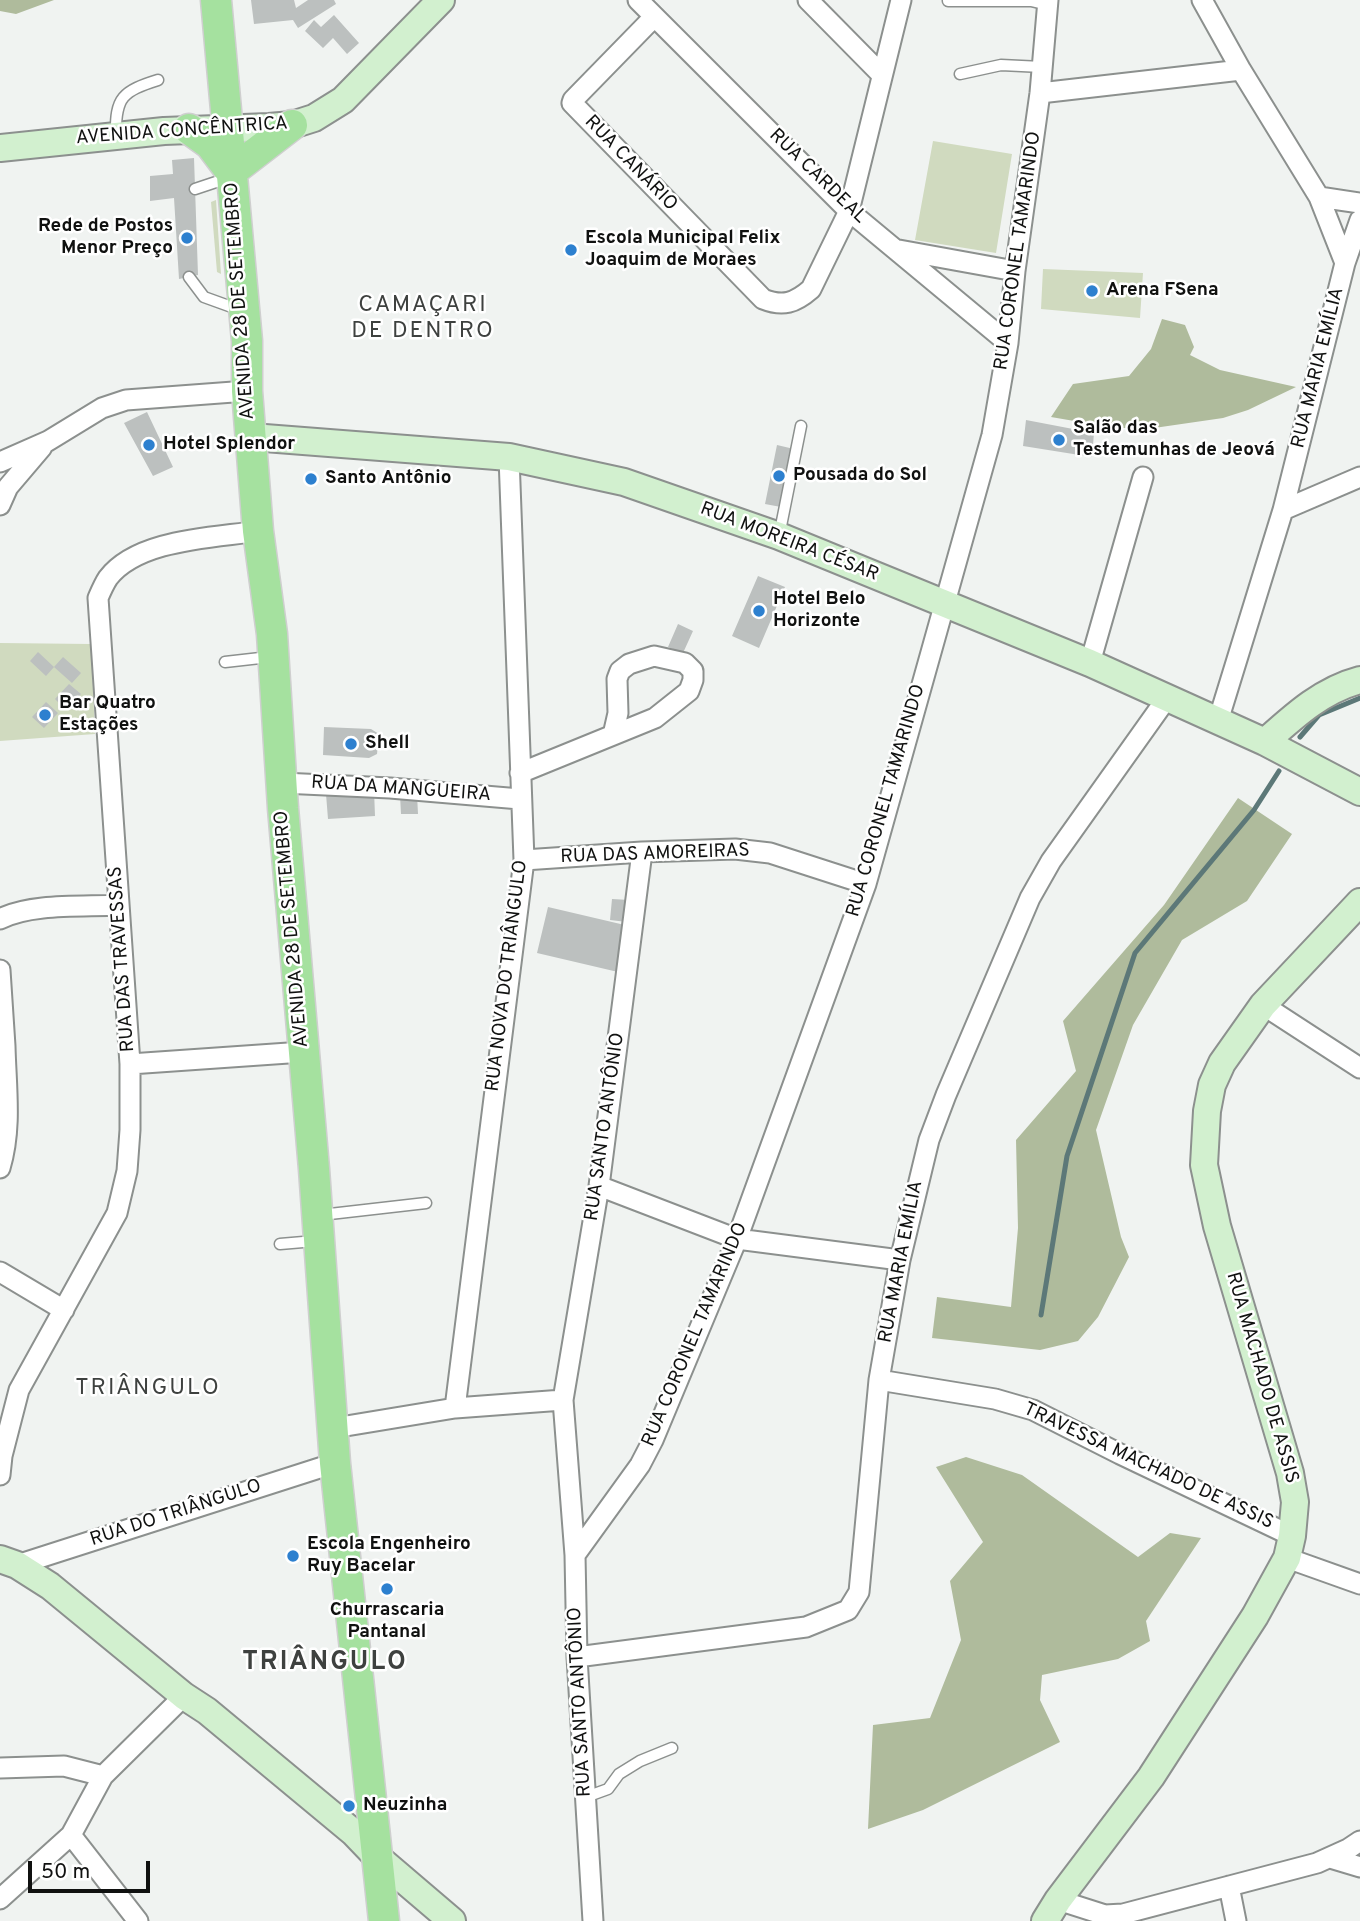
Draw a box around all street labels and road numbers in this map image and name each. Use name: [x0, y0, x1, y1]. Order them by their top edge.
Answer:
street label: RUA CANÁRIO: [579, 111, 681, 217]
street label: AVENIDA CONCÊNTRICA: [75, 113, 289, 151]
street label: RUA CARDEAL: [764, 125, 870, 229]
street label: RUA CORONEL TAMARINDO: [991, 130, 1047, 372]
street label: AVENIDA 28 DE SETEMBRO: [221, 181, 261, 421]
street label: RUA MARIA EMÍLIA: [1288, 285, 1350, 451]
street label: RUA MOREIRA CÉSAR: [697, 498, 881, 588]
street label: RUA CORONEL TAMARINDO: [843, 682, 931, 920]
street label: RUA DA MANGUEIRA: [310, 772, 492, 808]
street label: AVENIDA 28 DE SETEMBRO: [271, 809, 315, 1049]
street label: RUA DAS AMOREIRAS: [560, 840, 750, 870]
street label: RUA NOVA DO TRIÂNGULO: [482, 859, 534, 1093]
street label: RUA DAS TRAVESSAS: [105, 865, 141, 1053]
street label: RUA SANTO ANTÔNIO: [581, 1031, 631, 1223]
street label: RUA MARIA EMÍLIA: [875, 1179, 929, 1345]
street label: RUA CORONEL TAMARINDO: [638, 1220, 754, 1450]
street label: RUA MACHADO DE ASSIS: [1220, 1270, 1302, 1486]
street label: TRAVESSA MACHADO DE ASSIS: [1019, 1399, 1277, 1535]
street label: RUA DO TRIÂNGULO: [87, 1476, 265, 1552]
street label: RUA SANTO ANTÔNIO: [565, 1607, 597, 1797]

